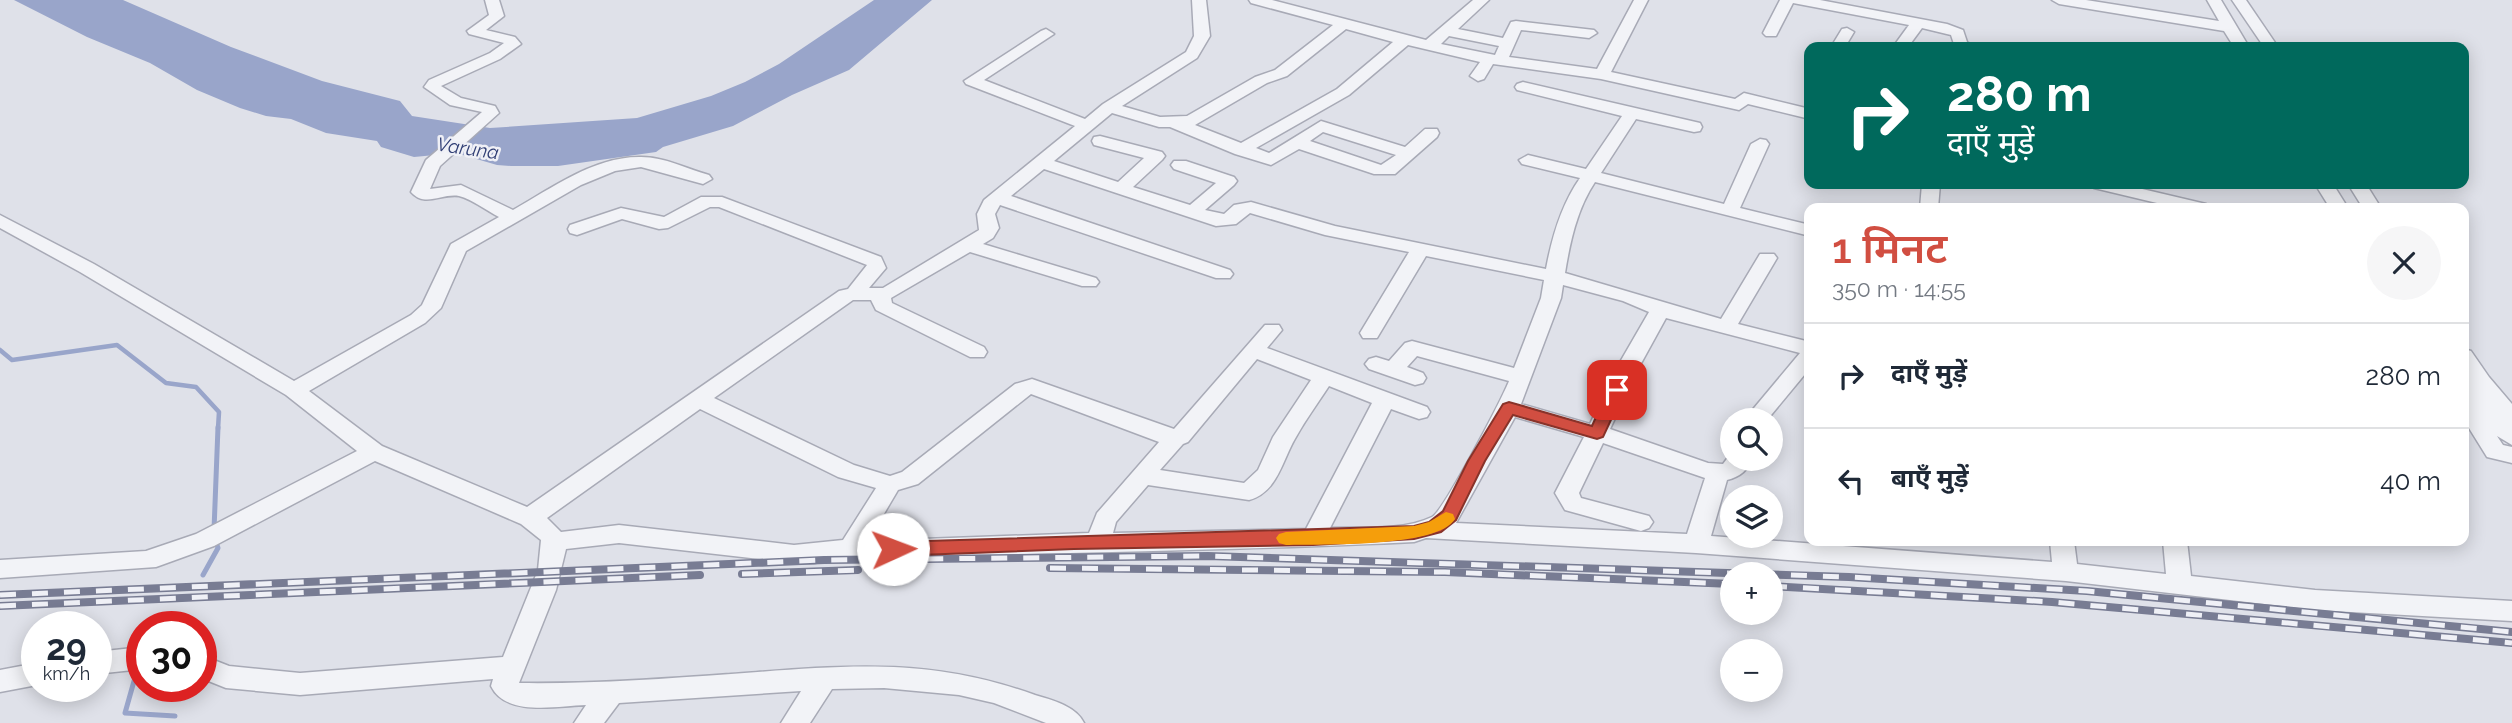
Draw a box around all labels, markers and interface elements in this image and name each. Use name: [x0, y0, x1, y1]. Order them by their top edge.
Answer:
text: 280 m: [1947, 65, 2092, 122]
icon: right: [1832, 70, 1923, 161]
text: दाएँ मुड़ें: [1947, 124, 2034, 161]
water label: Varuna: [436, 133, 500, 163]
text: 1 मिनट: [1832, 224, 1947, 273]
button: close: [2367, 226, 2441, 300]
text: 350 m · 14:55: [1832, 275, 1966, 302]
icon: right: [1832, 357, 1870, 395]
text: दाएँ मुड़ें: [1891, 358, 1967, 388]
pin: [1587, 360, 1647, 420]
text: 280 m: [2366, 361, 2441, 391]
icon: arrive: [1598, 371, 1636, 409]
map controls: [1720, 408, 1783, 702]
button: search: [1720, 408, 1783, 471]
icon: left: [1832, 462, 1870, 500]
text: बाएँ मुड़ें: [1891, 463, 1969, 493]
text: 40 m: [2380, 466, 2441, 496]
button: layers: [1720, 485, 1783, 548]
position arrow: [856, 512, 930, 586]
button: +: [1720, 562, 1783, 625]
speed limit sign: 30: [126, 611, 217, 702]
text: 29: [46, 627, 87, 668]
button: −: [1720, 639, 1783, 702]
text: km/h: [43, 663, 90, 684]

